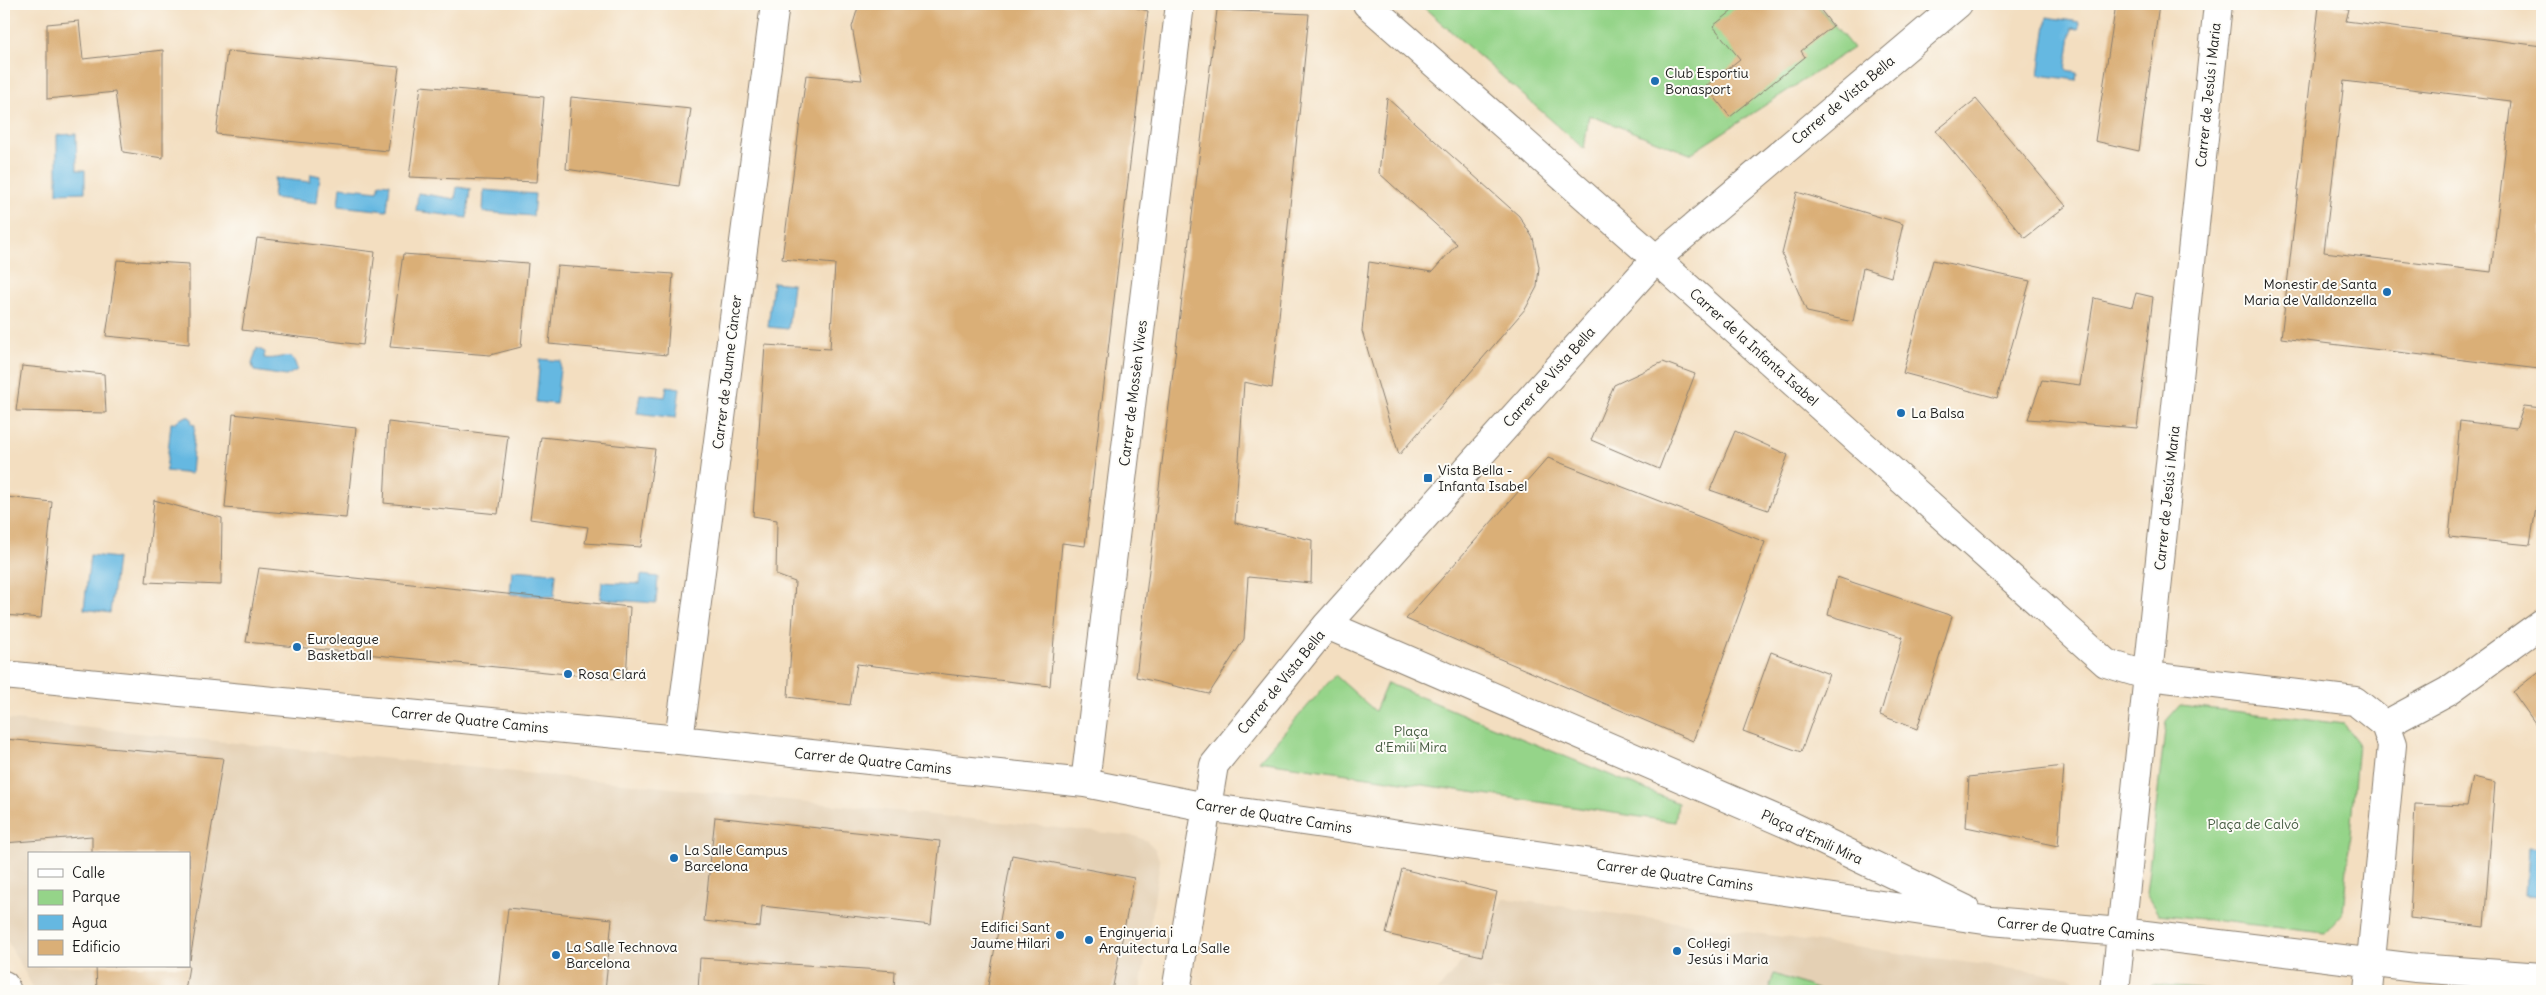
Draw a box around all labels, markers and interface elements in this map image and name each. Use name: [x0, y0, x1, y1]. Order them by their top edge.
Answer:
street label: Carrer de Jesús i Maria: [2191, 22, 2225, 168]
street label: Carrer de Vista Bella: [1788, 52, 1898, 148]
place label: Club Esportiu Bonasport: [1665, 64, 1749, 98]
marker: Club Esportiu Bonasport: [1649, 75, 1661, 87]
place label: Monestir de Santa Maria de Valldonzella: [2244, 275, 2377, 309]
street label: Carrer de la Infanta Isabel: [1686, 284, 1822, 410]
marker: Monestir de Santa Maria de Valldonzella: [2381, 286, 2393, 298]
street label: Carrer de Jaume Càncer: [709, 294, 745, 450]
street label: Carrer de Mossèn Vives: [1115, 319, 1151, 467]
street label: Carrer de Vista Bella: [1499, 323, 1599, 431]
place label: La Balsa: [1911, 404, 1965, 422]
marker: La Balsa: [1895, 407, 1907, 419]
street label: Carrer de Jesús i Maria: [2150, 425, 2184, 571]
place label: Vista Bella - Infanta Isabel: [1438, 461, 1527, 495]
marker: Vista Bella - Infanta Isabel: [1422, 472, 1434, 484]
street label: Carrer de Vista Bella: [1233, 626, 1329, 738]
place label: Euroleague Basketball: [307, 630, 379, 664]
marker: Euroleague Basketball: [291, 641, 303, 653]
place label: Rosa Clará: [578, 665, 646, 683]
marker: Rosa Clará: [562, 668, 574, 680]
street label: Carrer de Quatre Camins: [390, 703, 550, 737]
park label: Plaça d'Emili Mira: [1375, 722, 1447, 756]
street label: Carrer de Quatre Camins: [793, 744, 953, 778]
street label: Carrer de Quatre Camins: [1194, 795, 1354, 837]
street label: Plaça d'Emili Mira: [1758, 806, 1866, 868]
park label: Plaça de Calvó: [2207, 815, 2299, 833]
place label: La Salle Campus Barcelona: [684, 841, 788, 875]
legend: [28, 852, 190, 968]
marker: La Salle Campus Barcelona: [668, 852, 680, 864]
street label: Carrer de Quatre Camins: [1595, 855, 1755, 895]
text: Calle: [72, 863, 105, 882]
text: Parque: [72, 887, 120, 906]
text: Agua: [72, 913, 108, 932]
street label: Carrer de Quatre Camins: [1996, 913, 2156, 945]
place label: Edifici Sant Jaume Hilari: [970, 918, 1050, 952]
place label: Enginyeria i Arquitectura La Salle: [1099, 923, 1230, 957]
marker: Edifici Sant Jaume Hilari: [1054, 929, 1066, 941]
marker: Enginyeria i Arquitectura La Salle: [1083, 934, 1095, 946]
place label: Col·legi Jesús i Maria: [1687, 934, 1768, 968]
text: Edificio: [72, 937, 120, 956]
place label: La Salle Technova Barcelona: [566, 938, 678, 972]
marker: Col·legi Jesús i Maria: [1671, 945, 1683, 957]
marker: La Salle Technova Barcelona: [550, 949, 562, 961]

